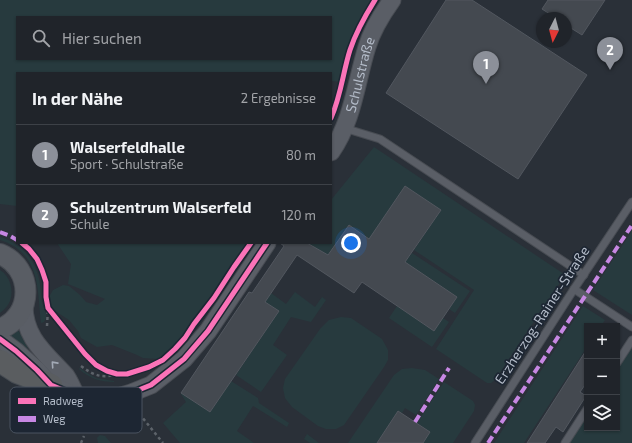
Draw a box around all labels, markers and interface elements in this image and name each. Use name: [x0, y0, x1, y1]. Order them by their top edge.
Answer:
north arrow: [536, 12, 572, 48]
search box: [16, 16, 332, 60]
icon: search: [30, 27, 52, 49]
text: Hier suchen: [62, 29, 142, 47]
street label: Schulstraße: [341, 34, 378, 115]
pin: 2: [597, 37, 623, 70]
pin: 1: [473, 51, 499, 84]
text: In der Nähe: [32, 88, 123, 108]
text: 2 Ergebnisse: [241, 90, 316, 106]
text: Walserfeldhalle: [70, 138, 185, 156]
text: 1: [42, 147, 48, 163]
text: 80 m: [286, 147, 316, 163]
text: Sport · Schulstraße: [70, 156, 183, 172]
text: Schulzentrum Walserfeld: [70, 198, 251, 216]
text: 2: [41, 207, 49, 223]
text: 120 m: [281, 207, 316, 223]
text: Schule: [70, 216, 109, 232]
your location: [341, 233, 361, 253]
street label: Erzherzog-Rainer-Straße: [491, 243, 593, 387]
map controls: [584, 323, 620, 431]
button: +: [584, 323, 620, 359]
button: −: [584, 359, 620, 395]
one-way arrow: [51, 361, 59, 369]
legend: [10, 387, 142, 433]
text: Radweg: [43, 394, 83, 407]
button: layers: [584, 395, 620, 431]
text: Weg: [43, 412, 65, 425]

